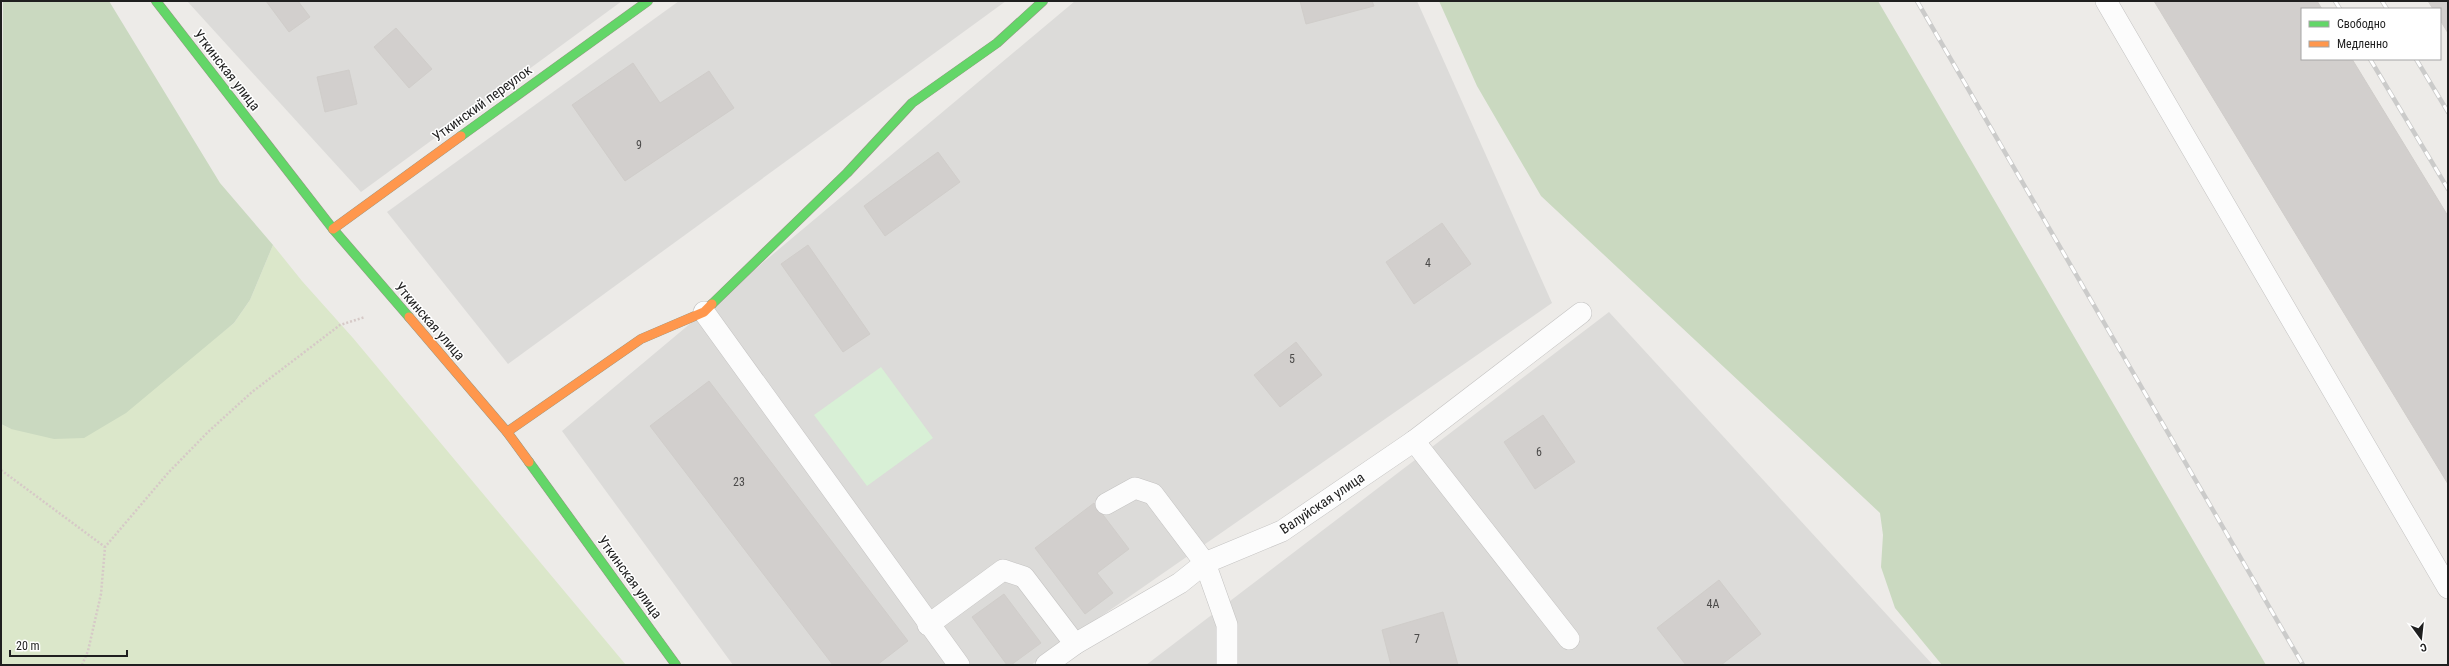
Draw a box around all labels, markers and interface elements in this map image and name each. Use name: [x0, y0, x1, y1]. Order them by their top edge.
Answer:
legend: [2301, 8, 2441, 60]
text: Свободно: [2337, 17, 2386, 31]
street label: Уткинская улица: [190, 26, 264, 114]
text: Медленно: [2337, 37, 2388, 51]
street label: Уткинский переулок: [429, 61, 535, 144]
house number: 9: [636, 138, 642, 152]
house number: 4: [1425, 256, 1431, 270]
street label: Уткинская улица: [392, 279, 468, 363]
house number: 5: [1289, 352, 1295, 366]
house number: 6: [1536, 445, 1542, 459]
street label: Валуйская улица: [1277, 469, 1367, 537]
house number: 23: [733, 475, 745, 489]
street label: Уткинская улица: [595, 533, 665, 621]
house number: 4А: [1707, 597, 1720, 611]
north arrow: [2401, 618, 2441, 658]
scale bar: [10, 632, 127, 658]
house number: 7: [1414, 632, 1420, 646]
text: 20 m: [16, 639, 40, 653]
text: С: [2419, 640, 2428, 654]

